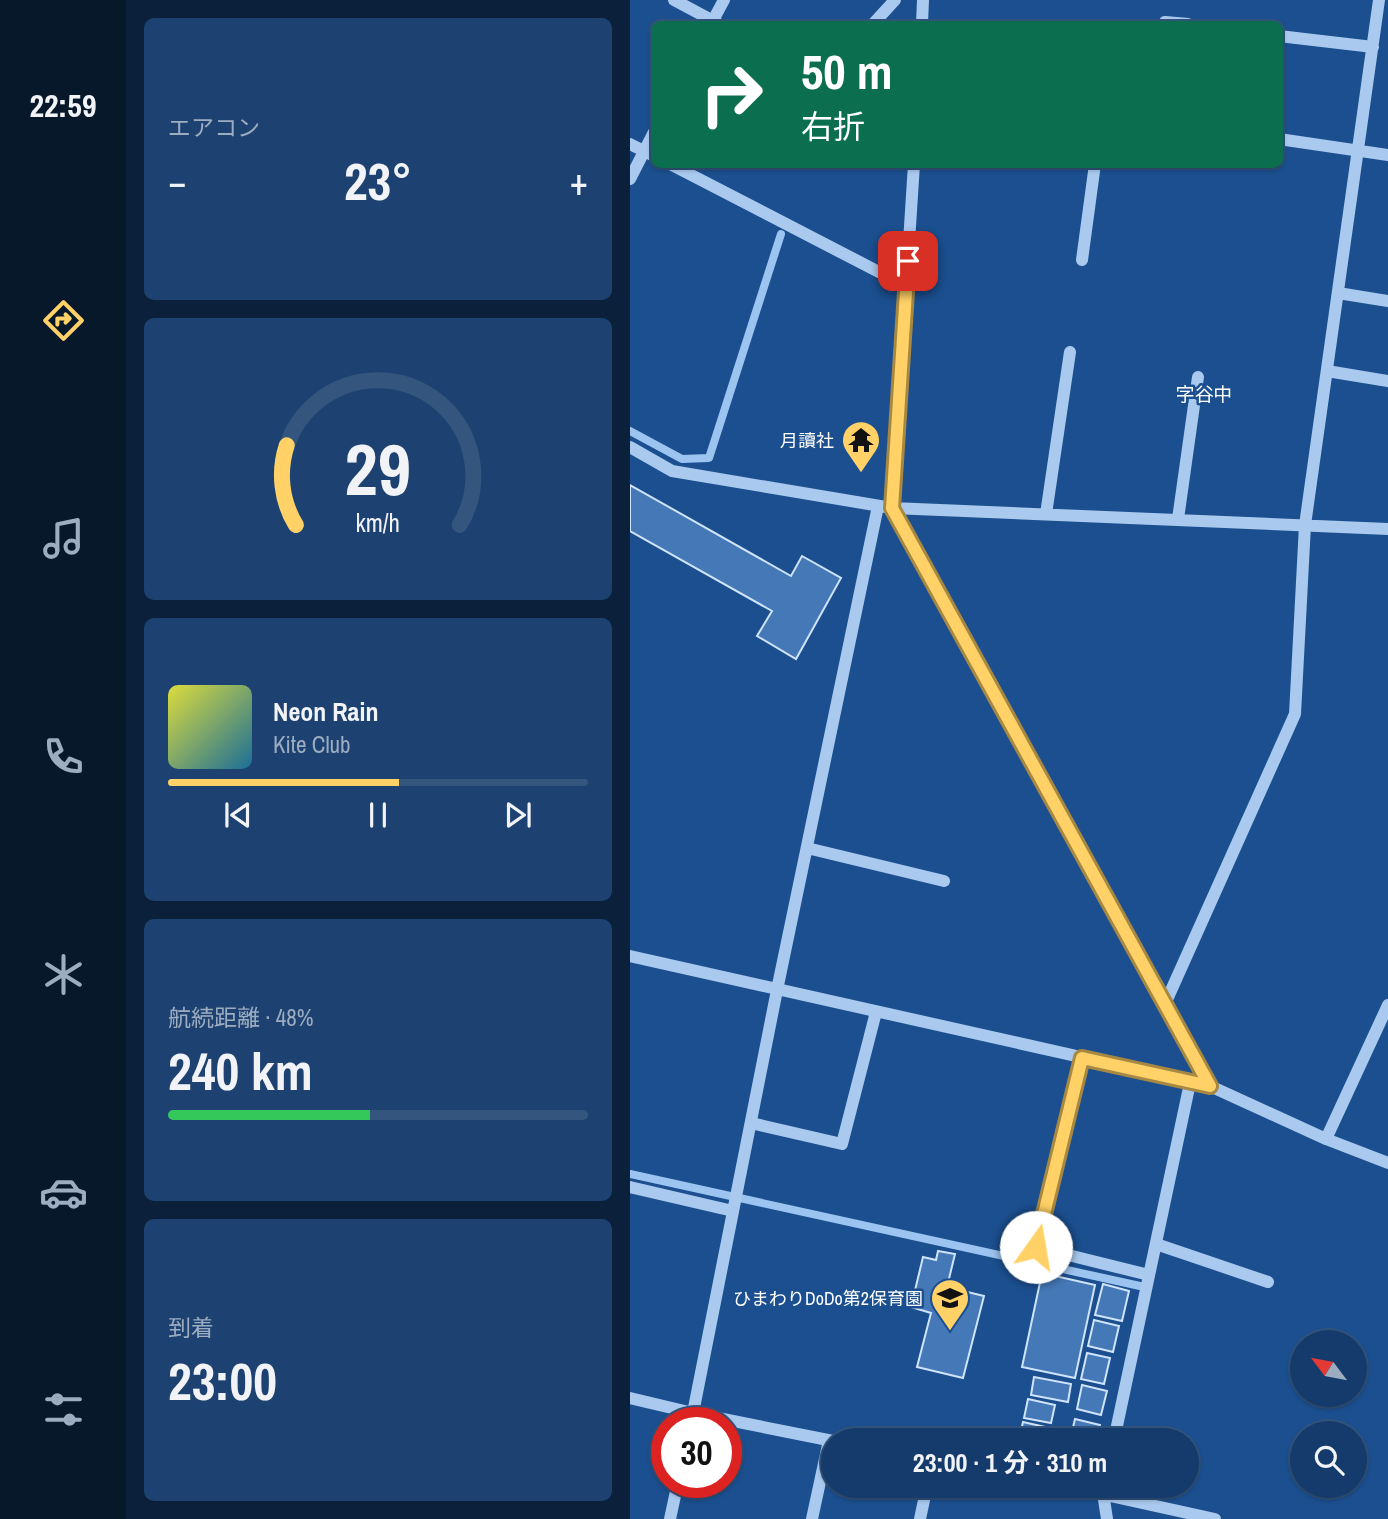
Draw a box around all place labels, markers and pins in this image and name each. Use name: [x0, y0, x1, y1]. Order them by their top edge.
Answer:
pin: [878, 231, 938, 291]
temple icon: 月讀社: [840, 419, 882, 474]
place label: 月讀社: [780, 428, 834, 453]
school or university icon: ひまわりDoDo第2保育園: [929, 1277, 971, 1332]
place label: ひまわりDoDo第2保育園: [733, 1286, 923, 1311]

